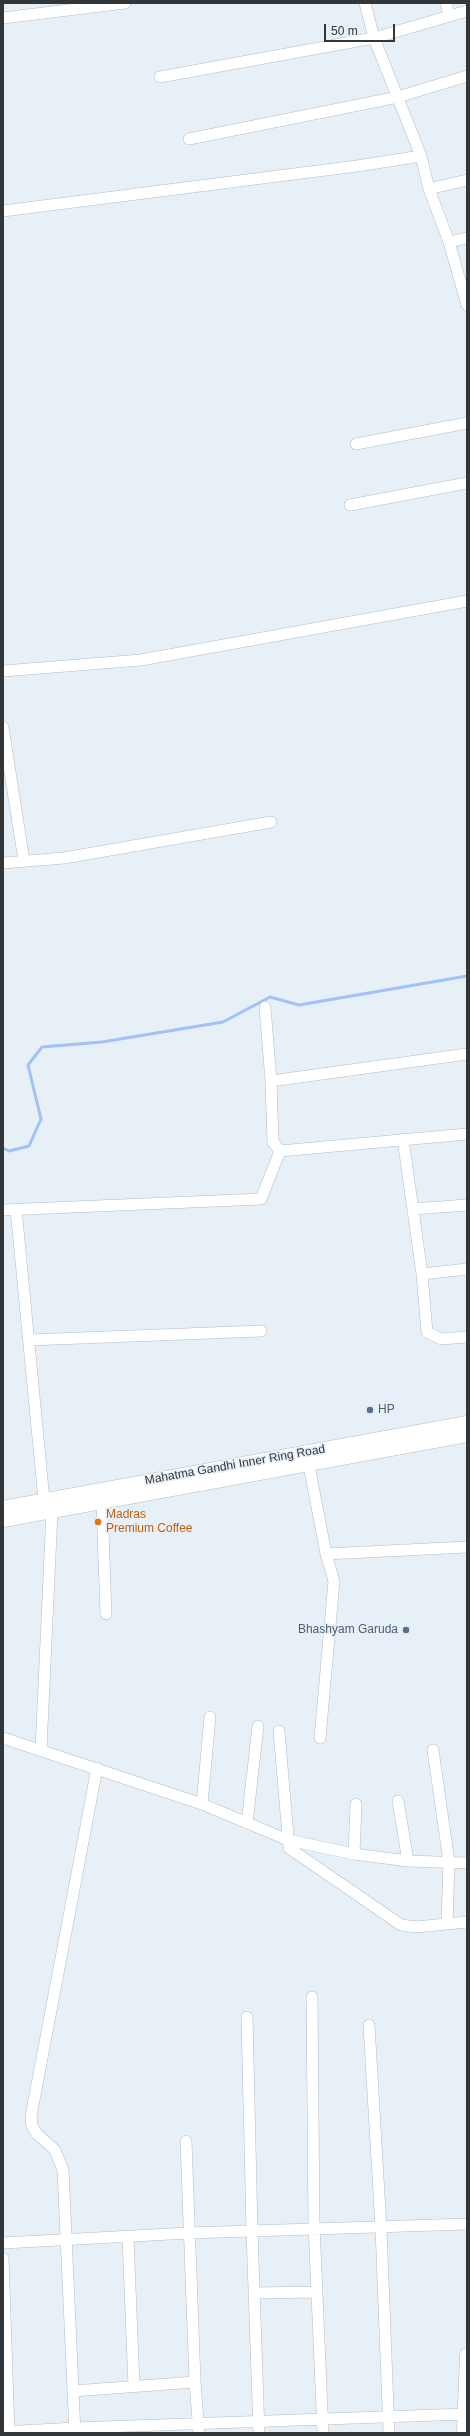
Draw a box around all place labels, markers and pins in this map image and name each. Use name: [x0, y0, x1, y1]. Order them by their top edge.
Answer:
place label: HP: [378, 1403, 395, 1417]
marker: HP: [365, 1405, 375, 1415]
place label: Madras Premium Coffee: [106, 1508, 192, 1536]
marker: Madras Premium Coffee: [93, 1517, 103, 1527]
place label: Bhashyam Garuda: [298, 1623, 398, 1637]
marker: Bhashyam Garuda: [401, 1625, 411, 1635]

